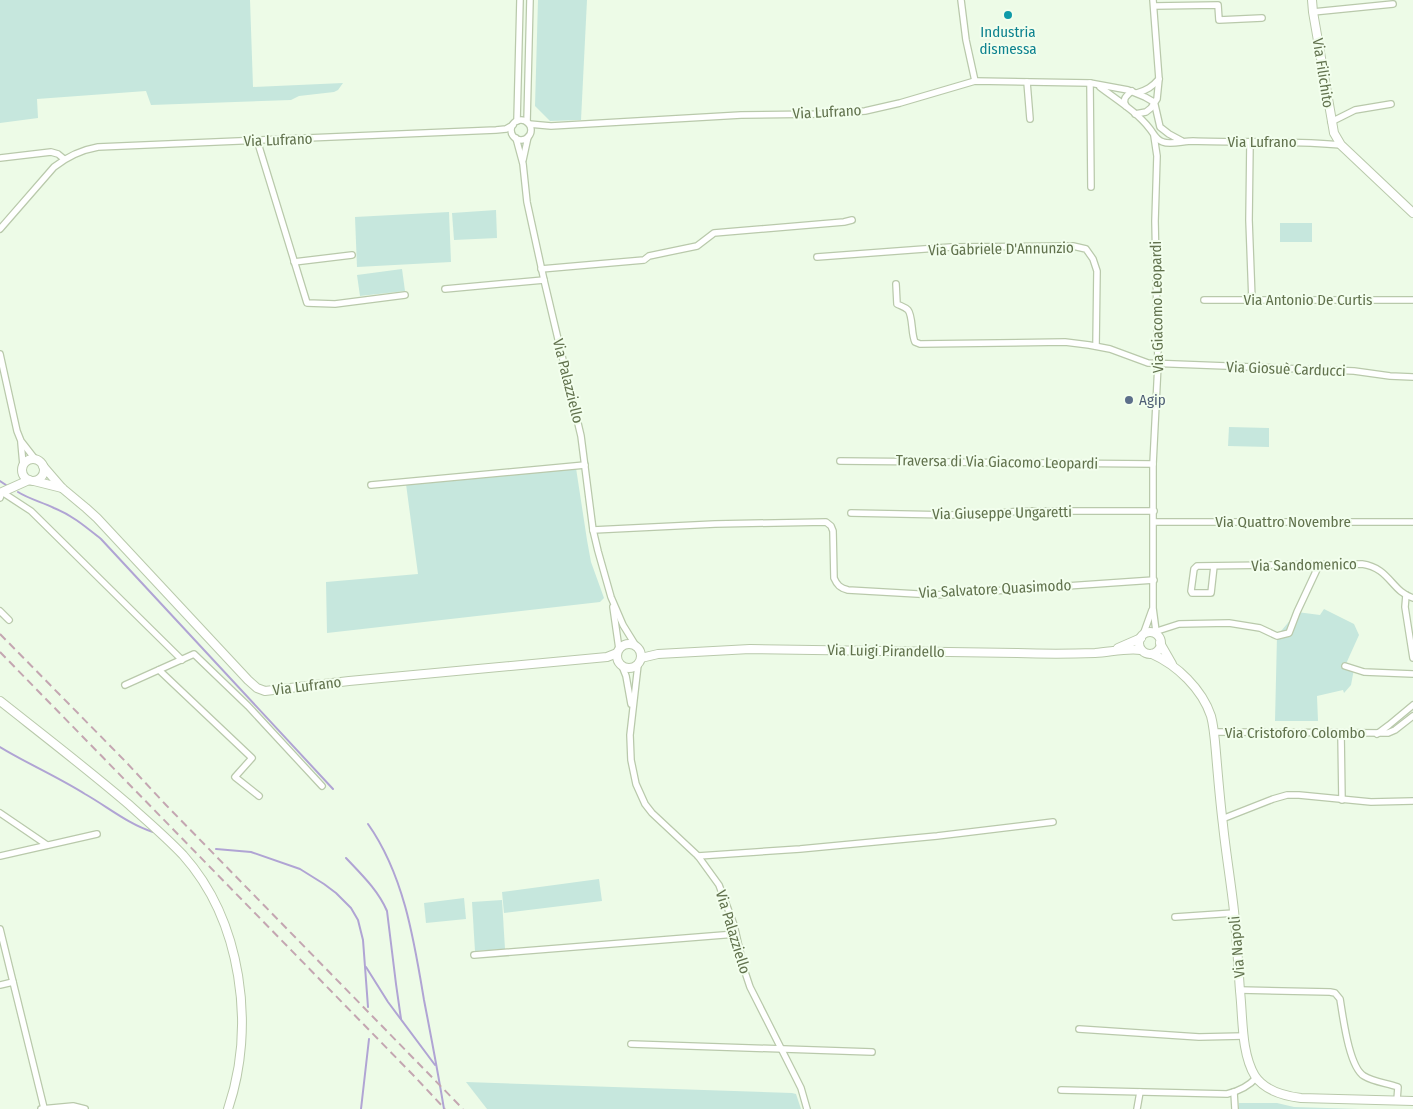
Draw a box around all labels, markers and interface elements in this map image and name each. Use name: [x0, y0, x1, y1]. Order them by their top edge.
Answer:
marker: Industria dismessa: [1002, 9, 1014, 21]
place label: Industria dismessa: [979, 23, 1037, 58]
street label: Via Filichito: [1309, 37, 1337, 109]
street label: Via Lufrano: [792, 101, 862, 123]
street label: Via Lufrano: [243, 130, 313, 150]
street label: Via Lufrano: [1227, 133, 1297, 151]
street label: Via Gabriele D'Annunzio: [928, 239, 1074, 259]
street label: Via Giacomo Leopardi: [1147, 241, 1167, 373]
street label: Via Antonio De Curtis: [1244, 291, 1372, 309]
street label: Via Palazziello: [549, 337, 587, 425]
street label: Via Giosuè Carducci: [1226, 358, 1346, 380]
place label: Agip: [1139, 391, 1166, 409]
marker: Agip: [1123, 394, 1135, 406]
street label: Traversa di Via Giacomo Leopardi: [896, 451, 1098, 473]
street label: Via Giuseppe Ungaretti: [932, 503, 1072, 523]
street label: Via Quattro Novembre: [1215, 513, 1351, 531]
street label: Via Sandomenico: [1251, 555, 1357, 575]
street label: Via Salvatore Quasimodo: [918, 576, 1072, 602]
street label: Via Luigi Pirandello: [827, 641, 945, 661]
street label: Via Lufrano: [272, 673, 342, 699]
street label: Via Cristoforo Colombo: [1225, 724, 1365, 742]
street label: Via Palazziello: [712, 888, 754, 976]
street label: Via Napoli: [1225, 915, 1249, 979]

